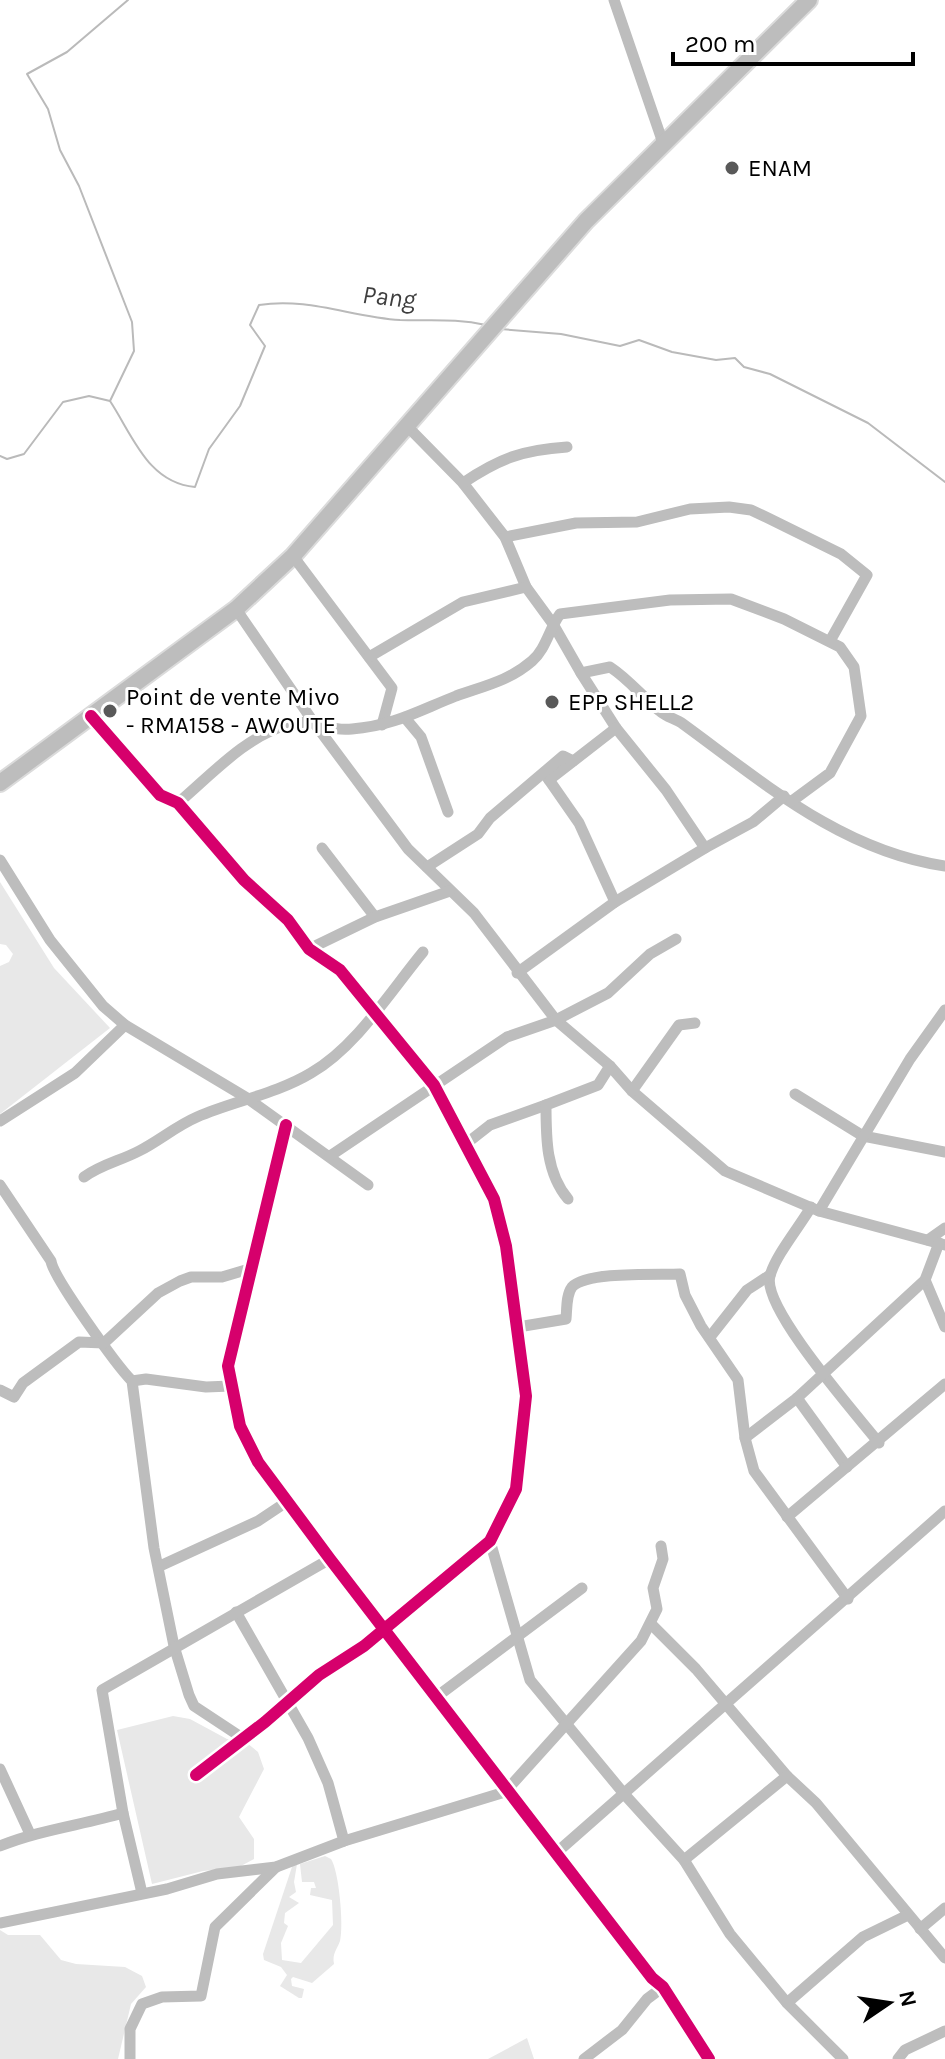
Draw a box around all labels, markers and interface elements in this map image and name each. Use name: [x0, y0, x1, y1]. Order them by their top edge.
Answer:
scale bar: [673, 16, 913, 66]
text: 200 m: [685, 30, 756, 58]
place label: ENAM: [748, 154, 812, 182]
marker: ENAM: [723, 159, 741, 177]
water label: Pang: [361, 279, 419, 315]
place label: Point de vente Mivo - RMA158 - AWOUTE: [126, 683, 340, 739]
place label: EPP SHELL2: [568, 688, 694, 716]
marker: EPP SHELL2: [543, 693, 561, 711]
marker: Point de vente Mivo - RMA158 - AWOUTE: [101, 702, 119, 720]
north arrow: [849, 1963, 929, 2043]
text: N: [893, 1988, 922, 2009]

